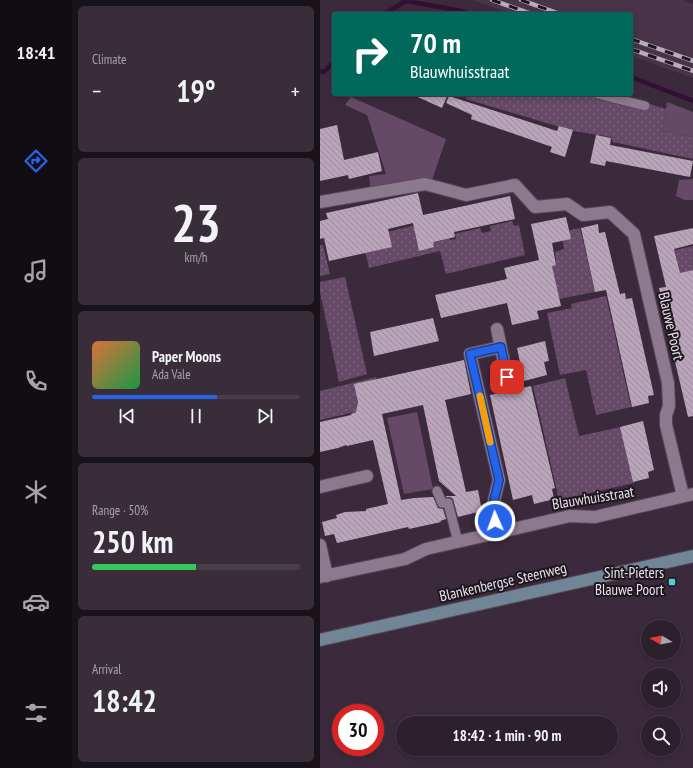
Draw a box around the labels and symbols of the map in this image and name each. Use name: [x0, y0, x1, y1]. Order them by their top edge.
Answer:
street label: Blauwe Poort: [654, 290, 689, 362]
pin: [490, 360, 524, 394]
street label: Blauwhuisstraat: [551, 482, 635, 513]
position arrow: [474, 500, 516, 542]
street label: Blankenbergse Steenweg: [437, 558, 568, 605]
place label: Sint-Pieters Blauwe Poort: [595, 563, 664, 599]
marker: Sint-Pieters Blauwe Poort: [667, 577, 677, 587]
north arrow: [641, 620, 681, 660]
speed limit sign: 30: [332, 704, 384, 756]

